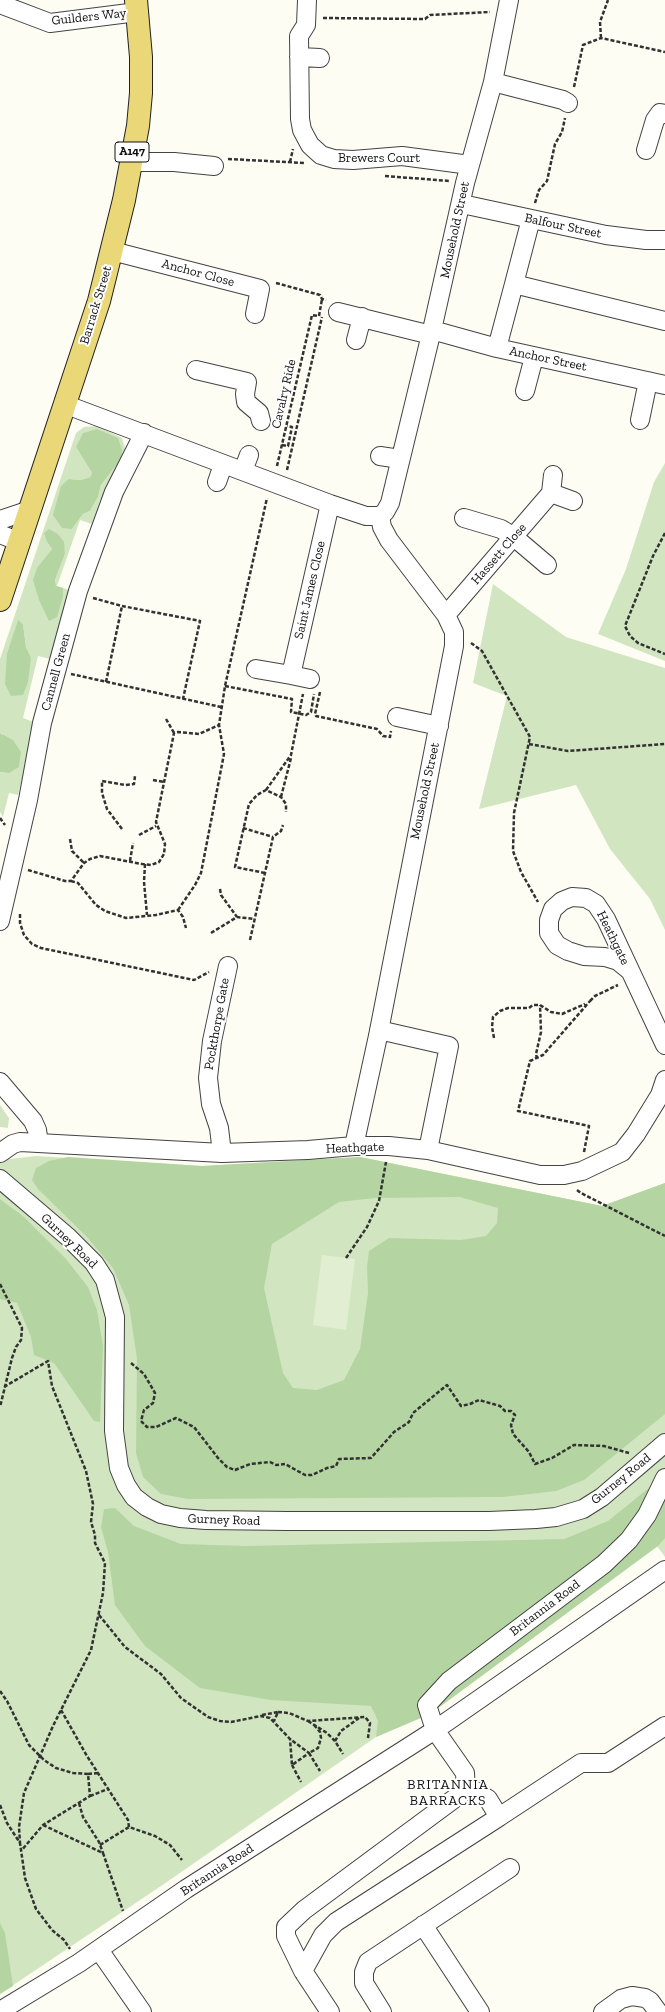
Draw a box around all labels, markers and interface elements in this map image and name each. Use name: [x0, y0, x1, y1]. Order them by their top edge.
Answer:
street label: Guilders Way: [51, 5, 127, 29]
road number: A147: [115, 142, 149, 162]
street label: Brewers Court: [338, 150, 420, 166]
street label: Mousehold Street: [437, 180, 473, 280]
street label: Balfour Street: [523, 210, 603, 242]
street label: Anchor Close: [160, 256, 236, 290]
street label: Barrack Street: [77, 264, 115, 346]
street label: Anchor Street: [508, 343, 588, 375]
street label: Cavalry Ride: [268, 358, 300, 430]
street label: Hassett Close: [468, 520, 530, 588]
street label: Saint James Close: [291, 539, 329, 641]
street label: Cannell Green: [38, 632, 74, 712]
street label: Mousehold Street: [407, 741, 443, 841]
street label: Heathgate: [593, 908, 633, 968]
street label: Pockthorpe Gate: [201, 977, 233, 1071]
street label: Heathgate: [326, 1139, 384, 1157]
street label: Gurney Road: [37, 1210, 101, 1272]
street label: Gurney Road: [588, 1450, 654, 1508]
street label: Gurney Road: [187, 1511, 261, 1529]
street label: Britannia Road: [507, 1577, 583, 1639]
district label: BRITANNIA BARRACKS: [407, 1777, 489, 1810]
street label: Britannia Road: [178, 1841, 256, 1899]

